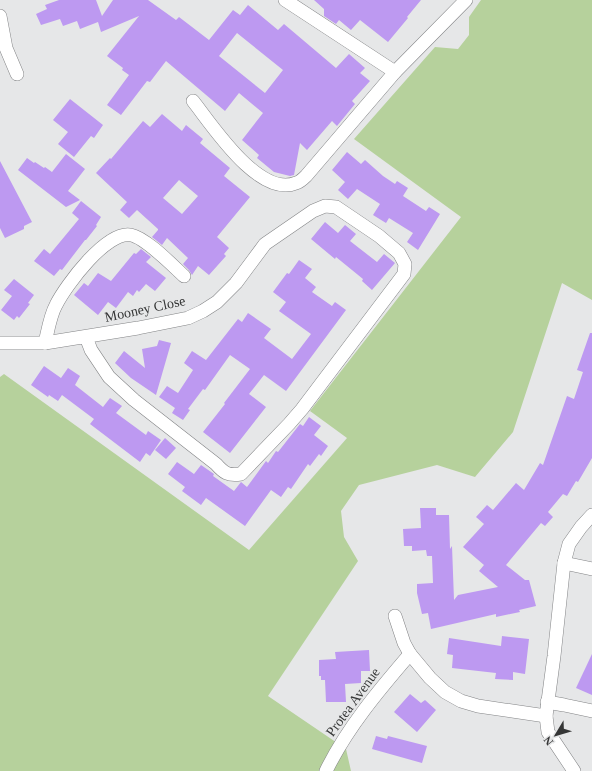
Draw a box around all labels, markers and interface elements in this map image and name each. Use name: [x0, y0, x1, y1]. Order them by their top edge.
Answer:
street label: Mooney Close: [103, 293, 187, 325]
street label: Protea Avenue: [323, 665, 383, 739]
north arrow: [536, 715, 576, 755]
text: N: [541, 734, 555, 748]

